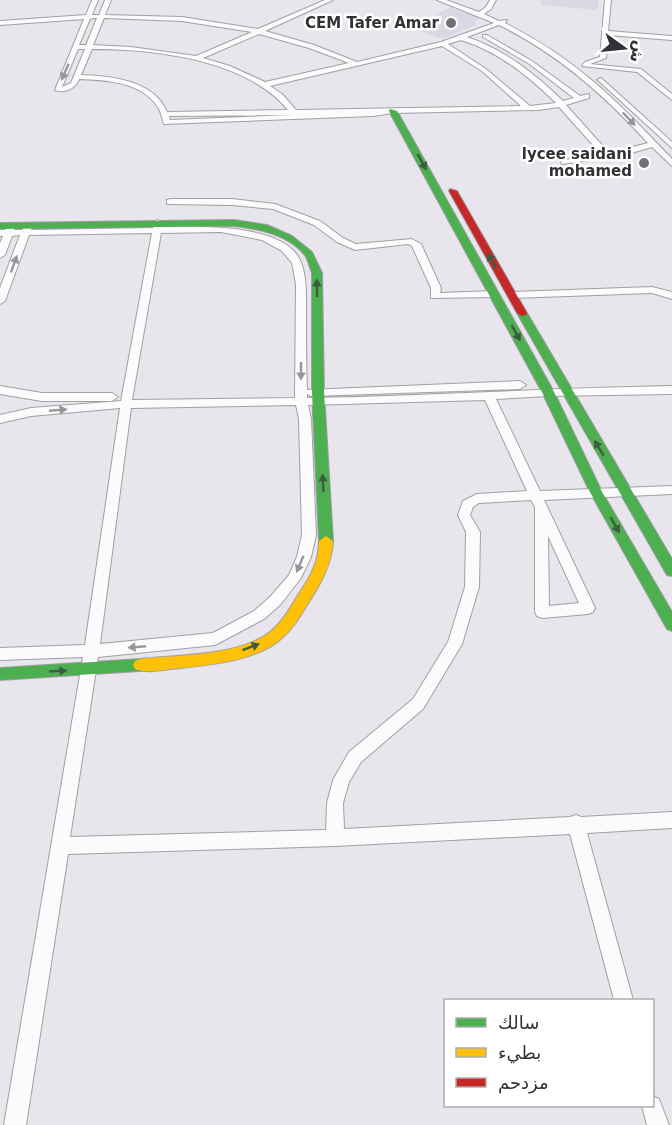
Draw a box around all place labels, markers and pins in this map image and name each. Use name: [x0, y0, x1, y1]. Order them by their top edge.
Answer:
place label: CEM Tafer Amar: [305, 14, 440, 32]
marker: CEM Tafer Amar: [444, 16, 458, 30]
place label: lycee saidani mohamed: [522, 145, 632, 180]
marker: lycee saidani mohamed: [637, 156, 651, 170]

